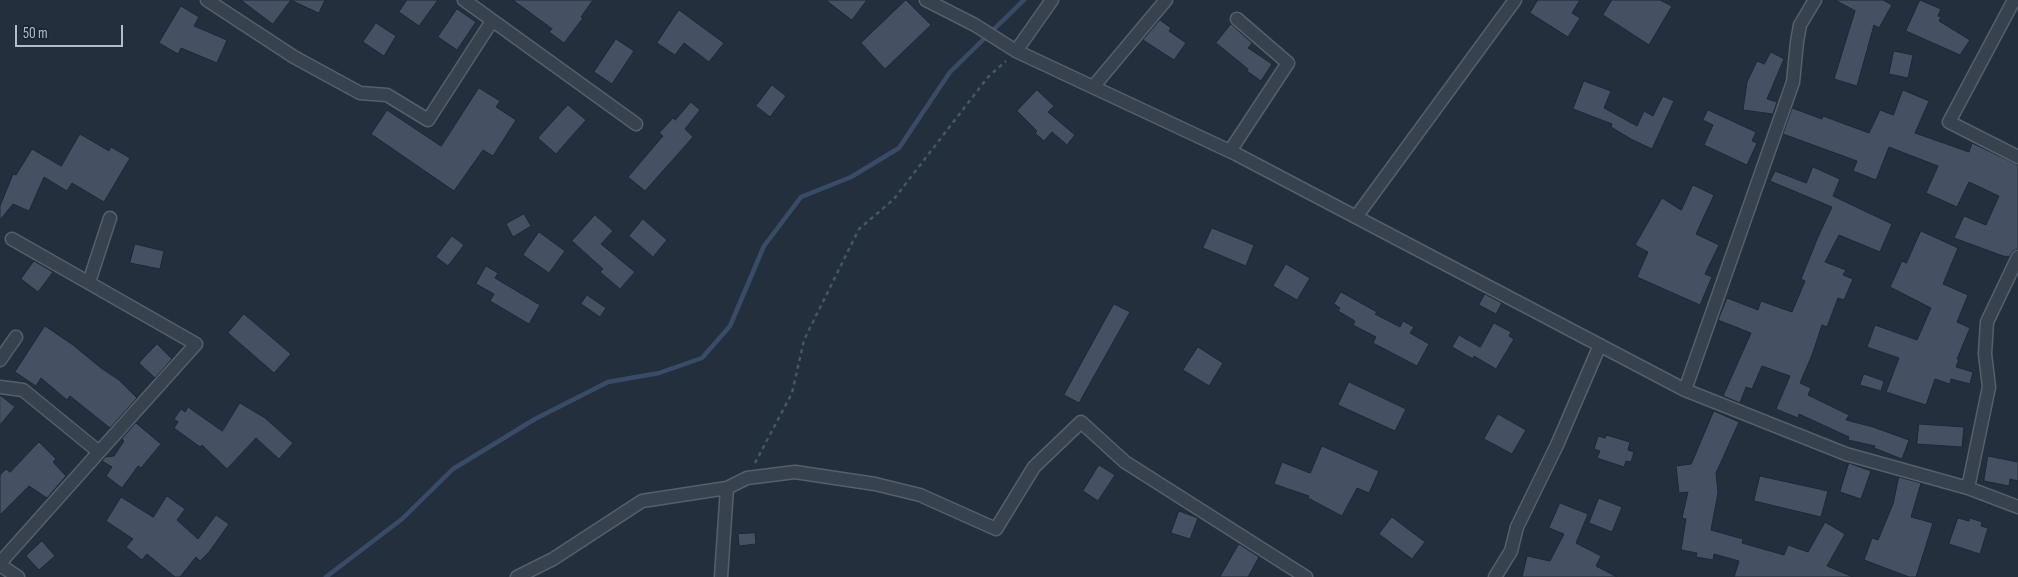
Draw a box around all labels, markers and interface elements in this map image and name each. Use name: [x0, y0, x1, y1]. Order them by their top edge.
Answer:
scale bar: [18, 15, 125, 47]
text: 50 m: [23, 24, 48, 43]

